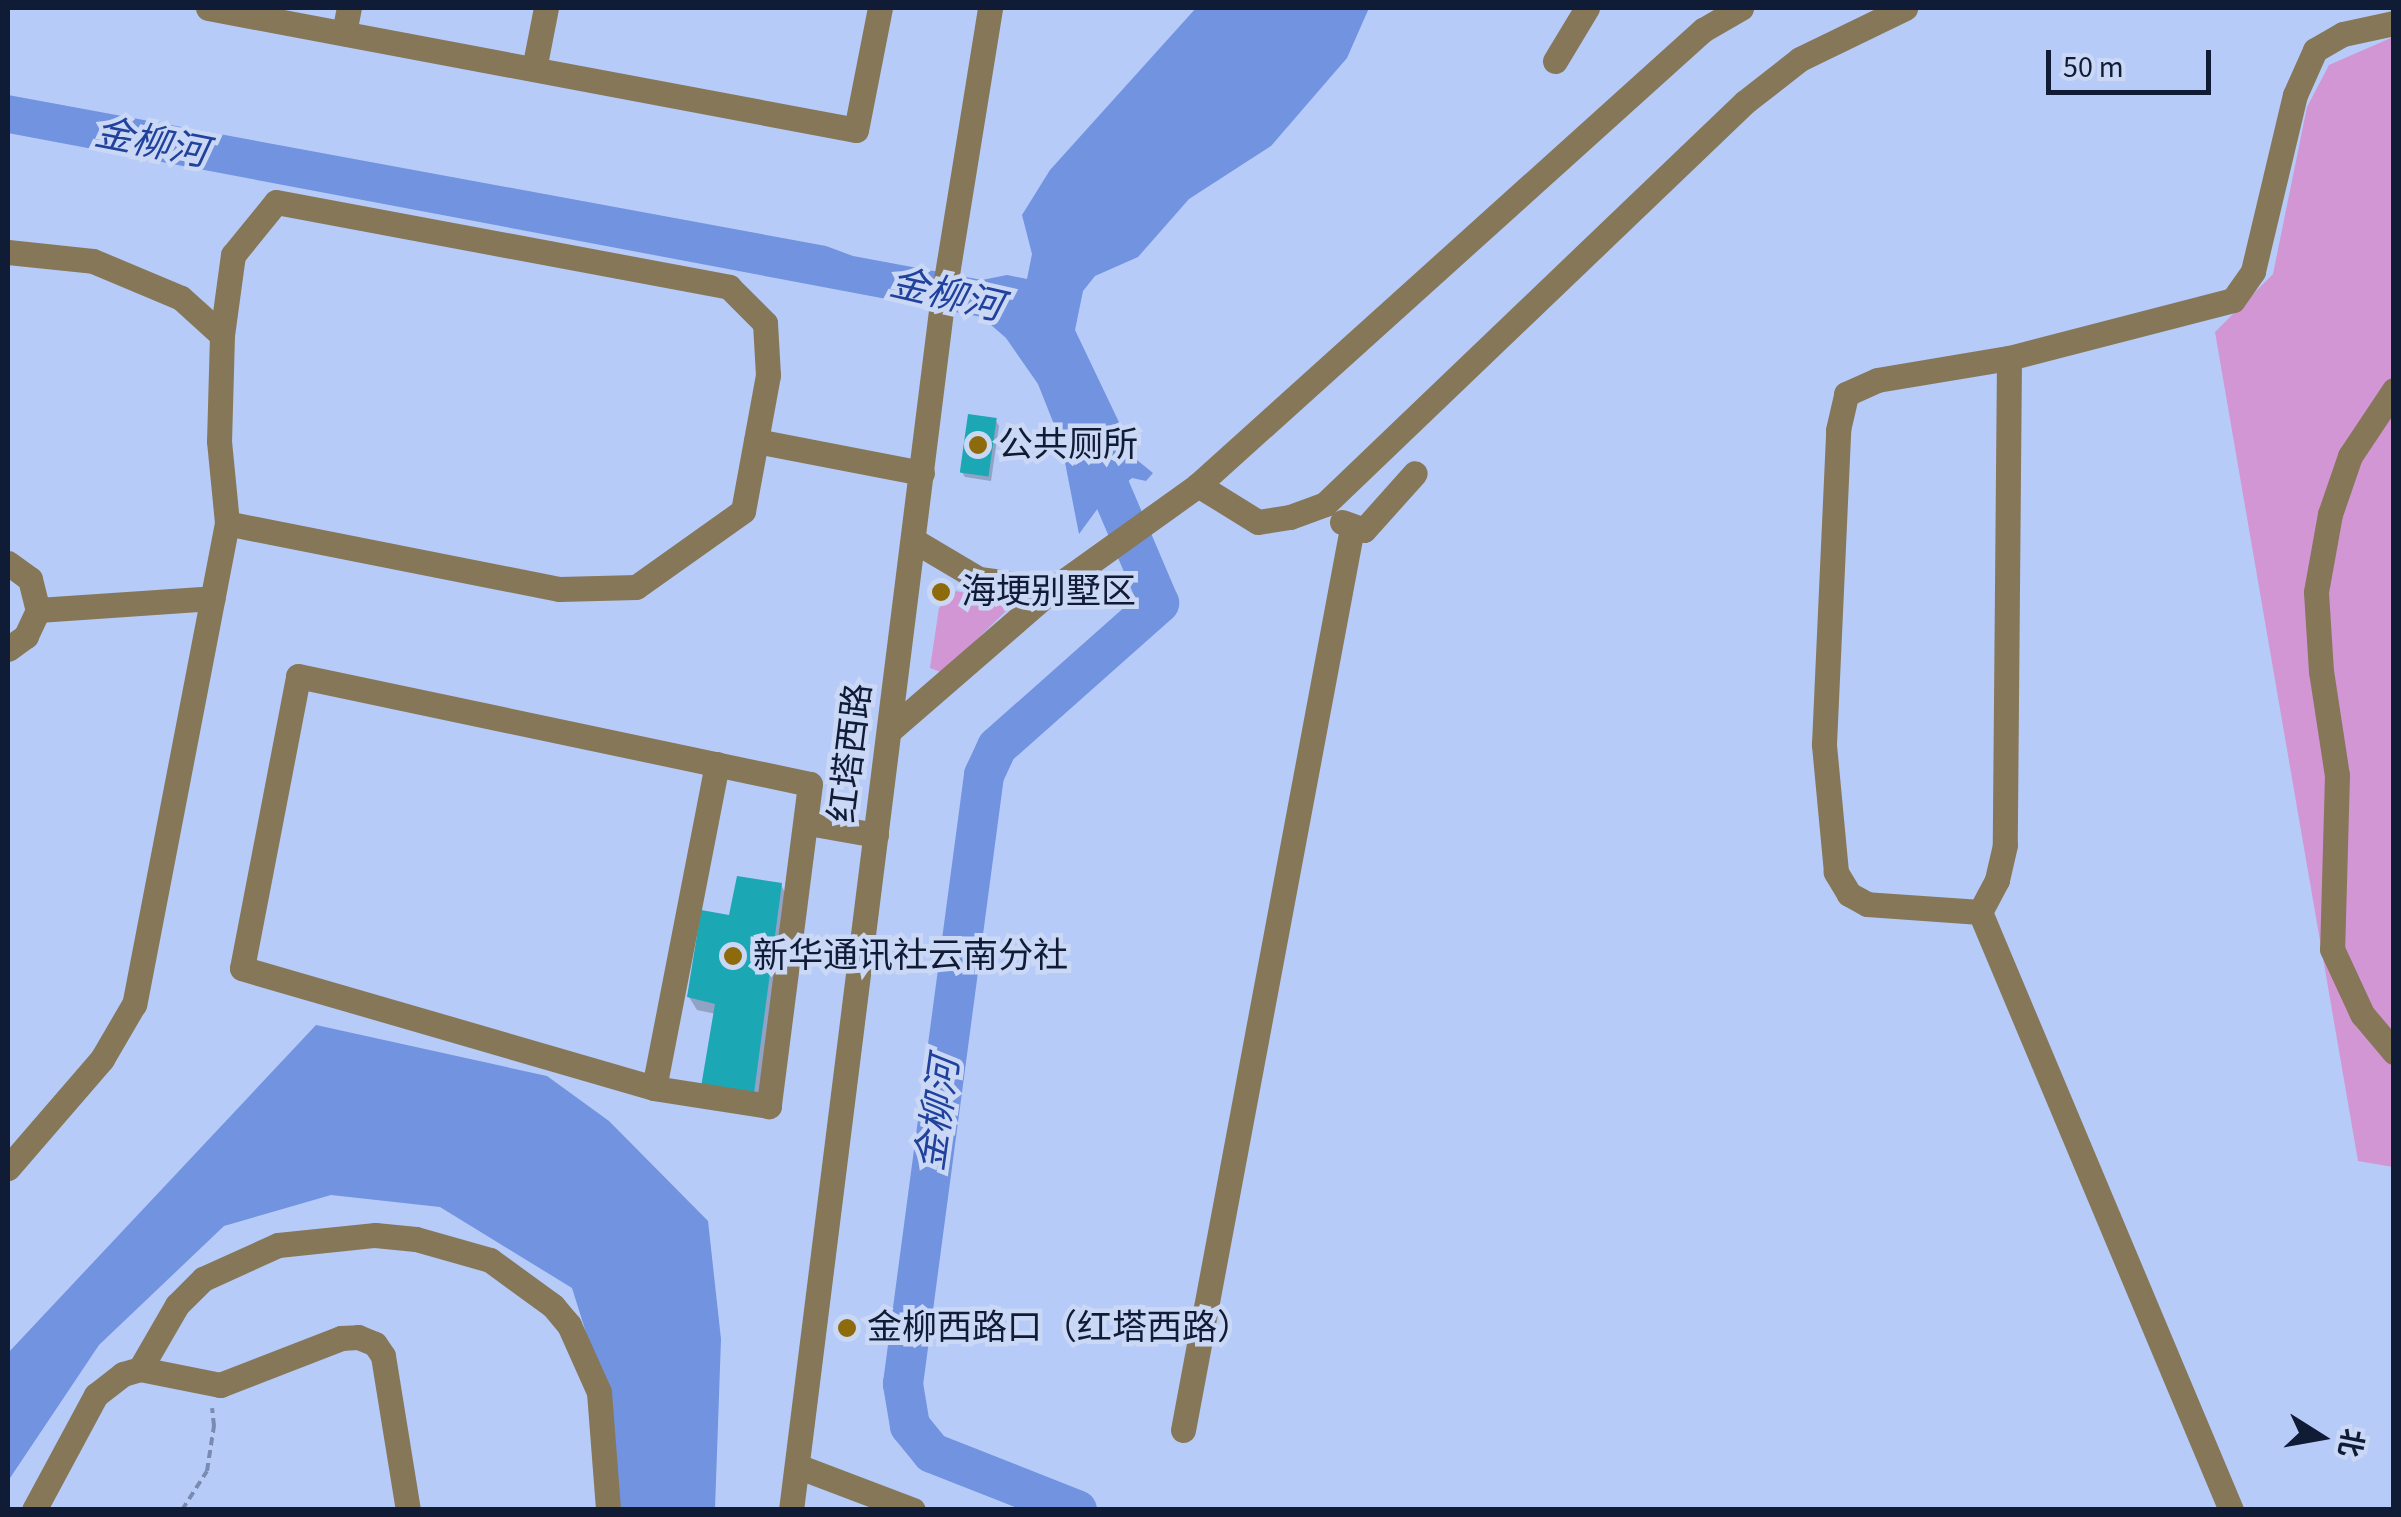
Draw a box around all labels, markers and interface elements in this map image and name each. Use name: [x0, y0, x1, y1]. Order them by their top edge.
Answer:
scale bar: [2051, 30, 2216, 92]
text: 50 m: [2063, 46, 2124, 89]
water label: 金柳河: [91, 111, 211, 177]
water label: 金柳河: [885, 261, 1007, 331]
place label: 公共厕所: [998, 424, 1138, 466]
marker: 公共厕所: [967, 434, 989, 456]
place label: 海埂别墅区: [961, 571, 1136, 613]
marker: 海埂别墅区: [930, 581, 952, 603]
street label: 红塔西路: [822, 681, 880, 825]
place label: 新华通讯社云南分社: [753, 935, 1068, 977]
marker: 新华通讯社云南分社: [722, 945, 744, 967]
water label: 金柳河: [908, 1054, 970, 1174]
place label: 金柳西路口（红塔西路）: [867, 1307, 1252, 1349]
marker: 金柳西路口（红塔西路）: [836, 1317, 858, 1339]
north arrow: [2271, 1387, 2371, 1487]
text: 北: [2328, 1425, 2373, 1460]

